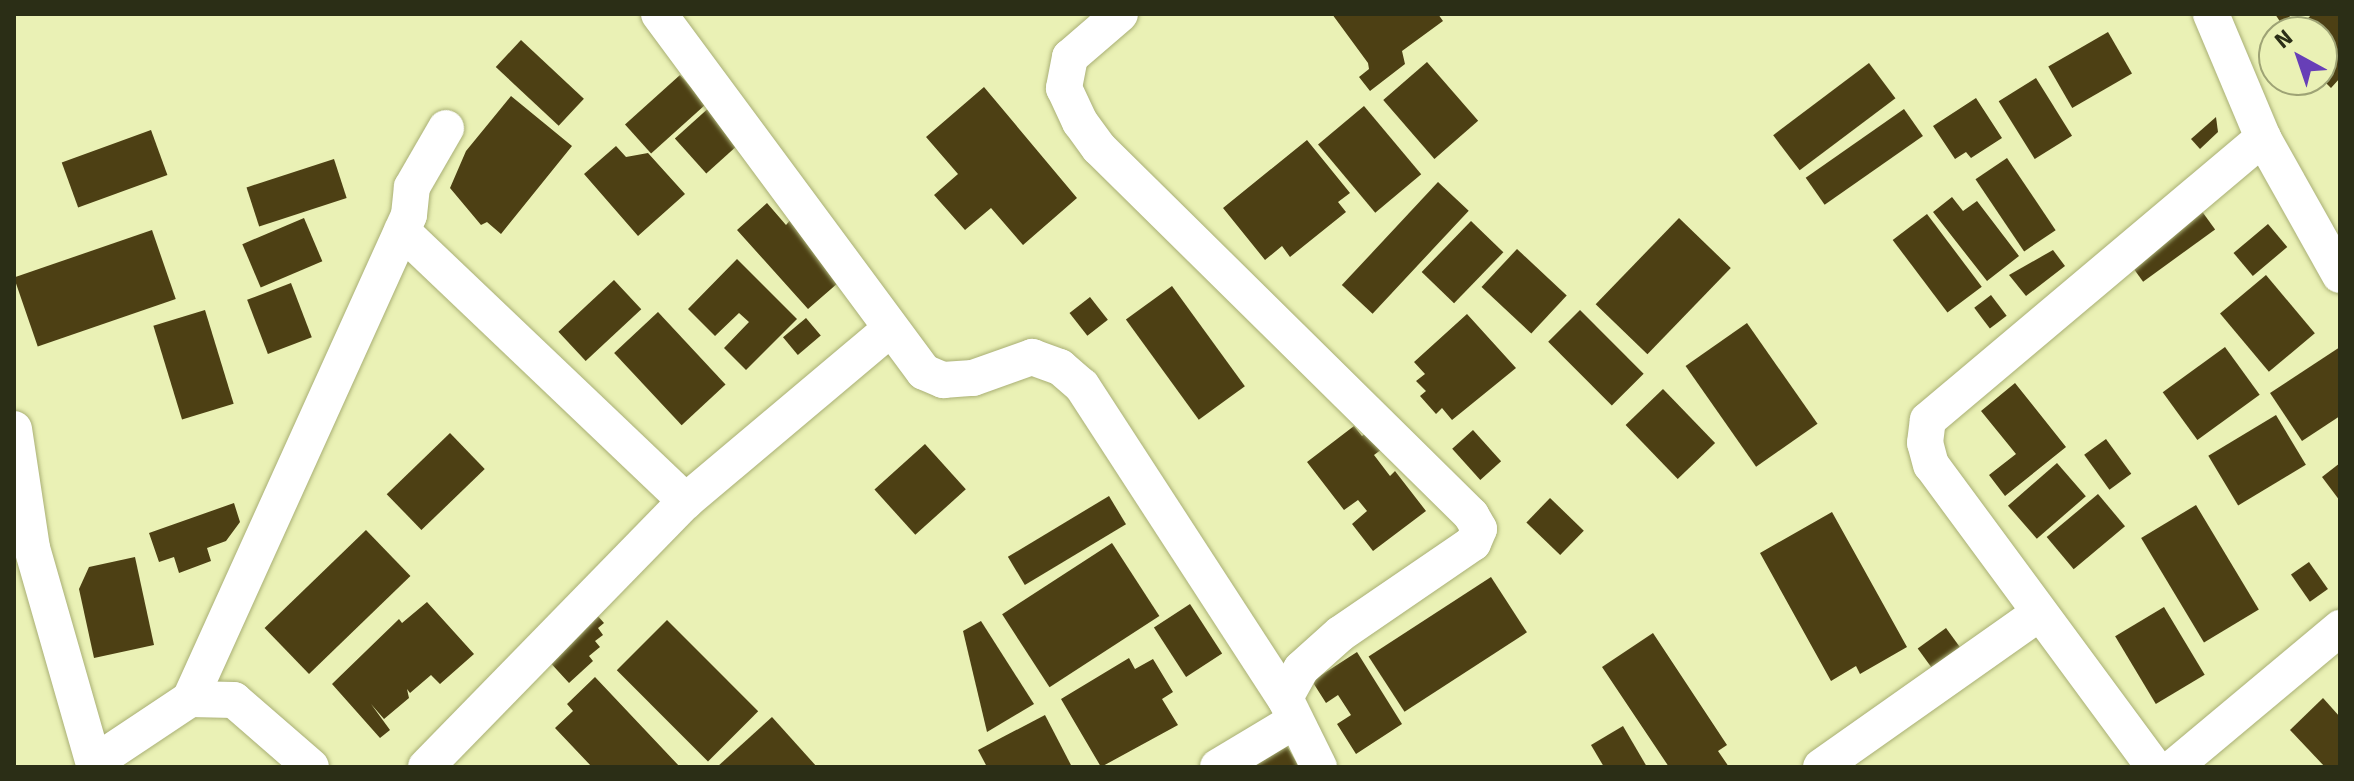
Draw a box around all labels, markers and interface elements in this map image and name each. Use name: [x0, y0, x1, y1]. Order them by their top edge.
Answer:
north arrow: [2258, 16, 2338, 96]
text: N: [2269, 24, 2298, 54]

